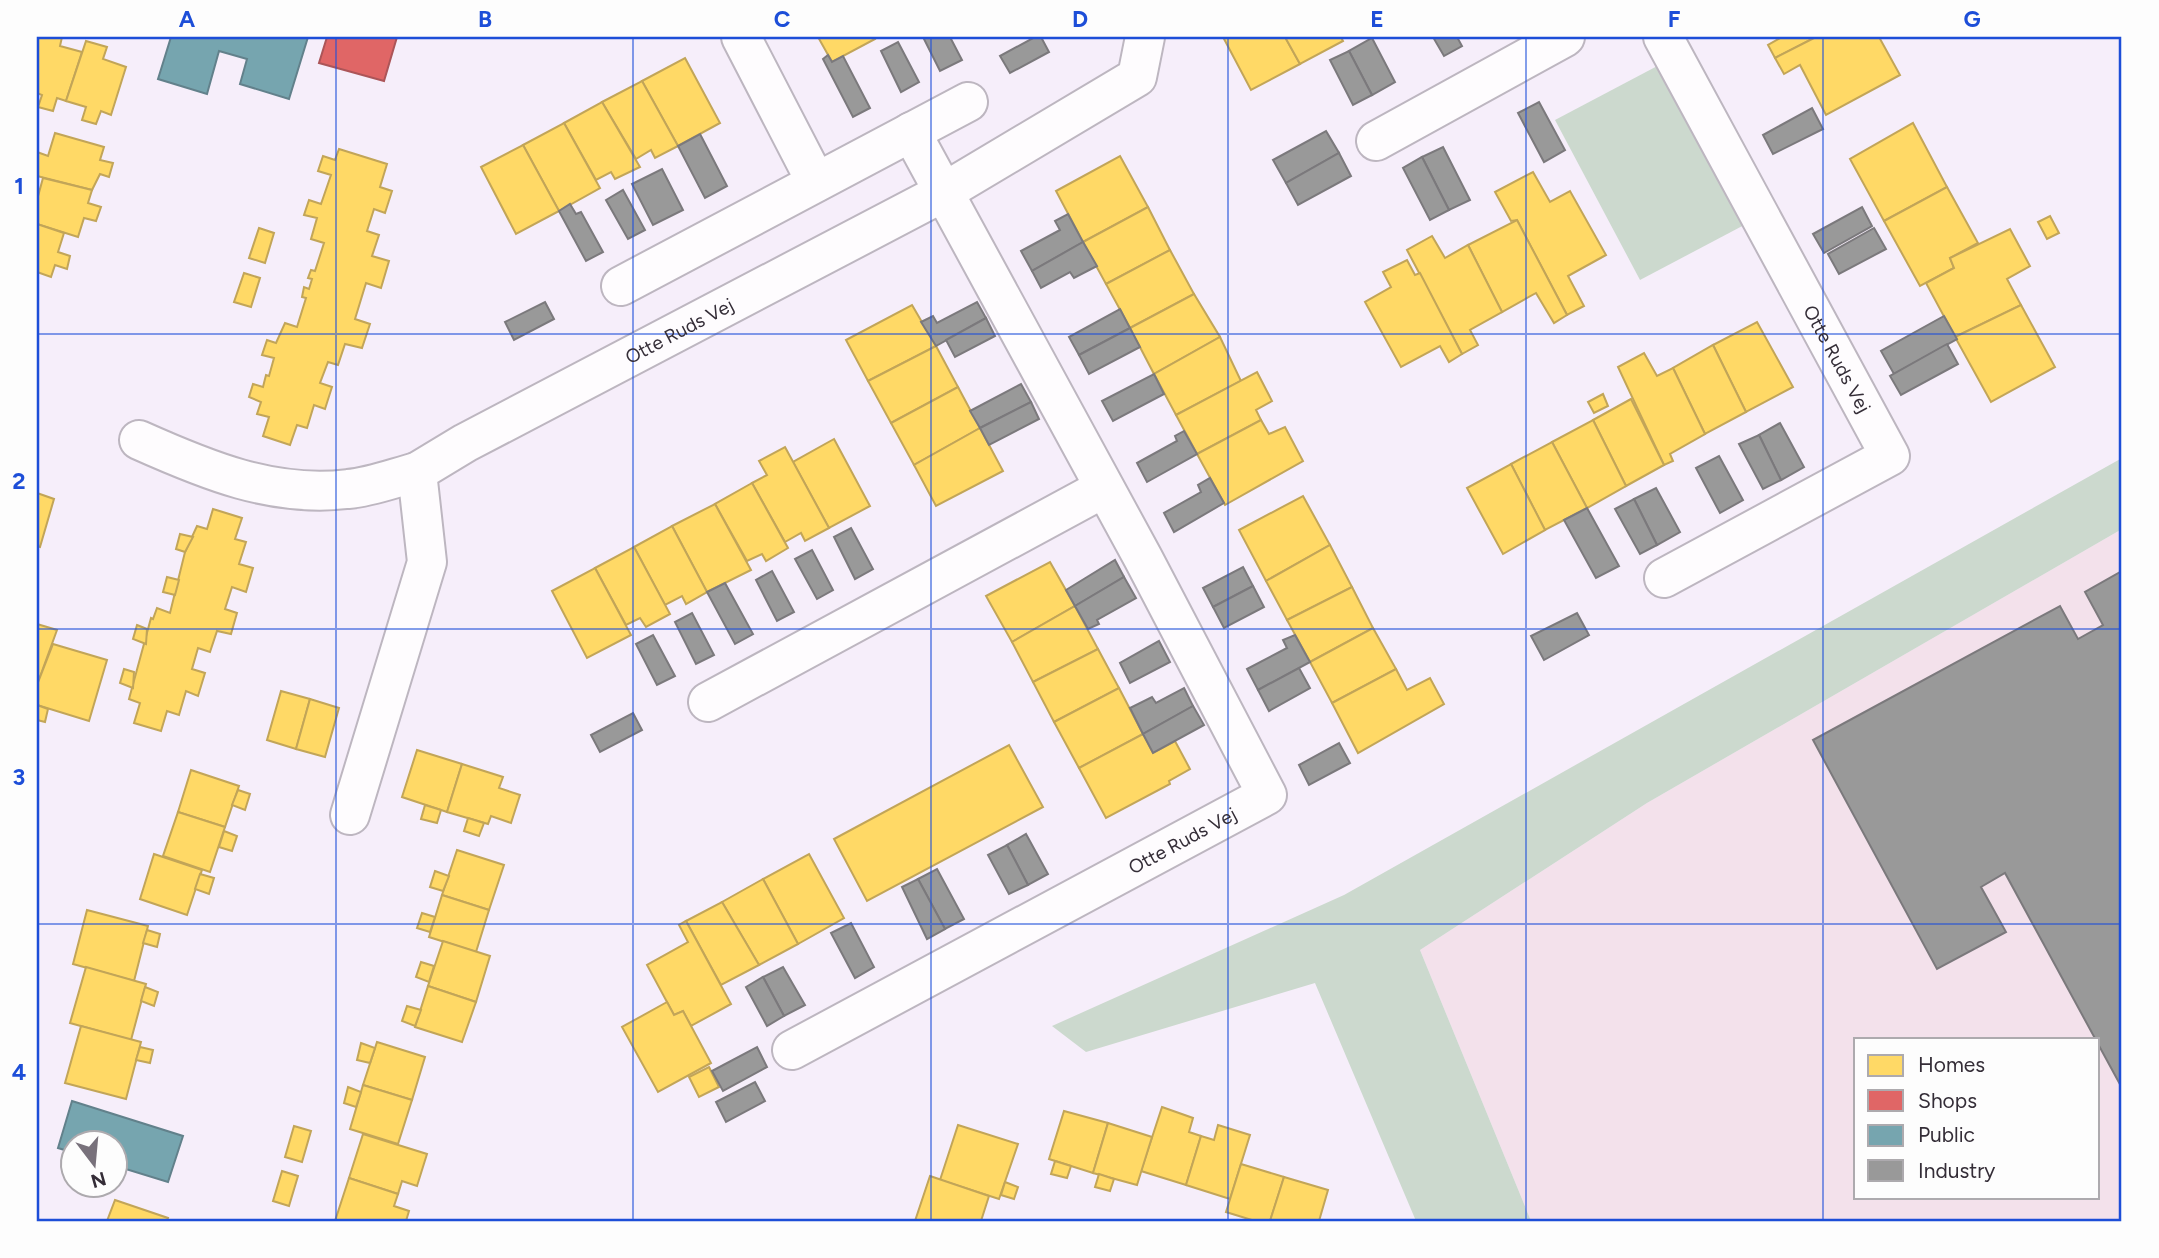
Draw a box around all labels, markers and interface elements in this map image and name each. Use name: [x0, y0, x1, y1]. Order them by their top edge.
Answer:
text: A: [179, 5, 196, 33]
text: B: [478, 5, 492, 33]
text: C: [774, 5, 791, 33]
text: D: [1072, 5, 1088, 33]
text: E: [1370, 5, 1384, 33]
text: F: [1668, 5, 1681, 33]
text: G: [1963, 5, 1981, 33]
text: 1: [14, 172, 24, 200]
street label: Otte Ruds Vej: [621, 293, 738, 369]
street label: Otte Ruds Vej: [1798, 301, 1875, 417]
text: 2: [12, 467, 26, 495]
text: 3: [13, 763, 25, 791]
street label: Otte Ruds Vej: [1125, 803, 1241, 879]
legend: [1854, 1038, 2100, 1198]
text: Homes: [1918, 1052, 1985, 1077]
text: 4: [12, 1058, 26, 1086]
text: Shops: [1918, 1088, 1977, 1113]
text: Public: [1918, 1122, 1975, 1147]
north arrow: [60, 1128, 130, 1198]
text: Industry: [1918, 1158, 1995, 1183]
text: N: [88, 1167, 109, 1193]

